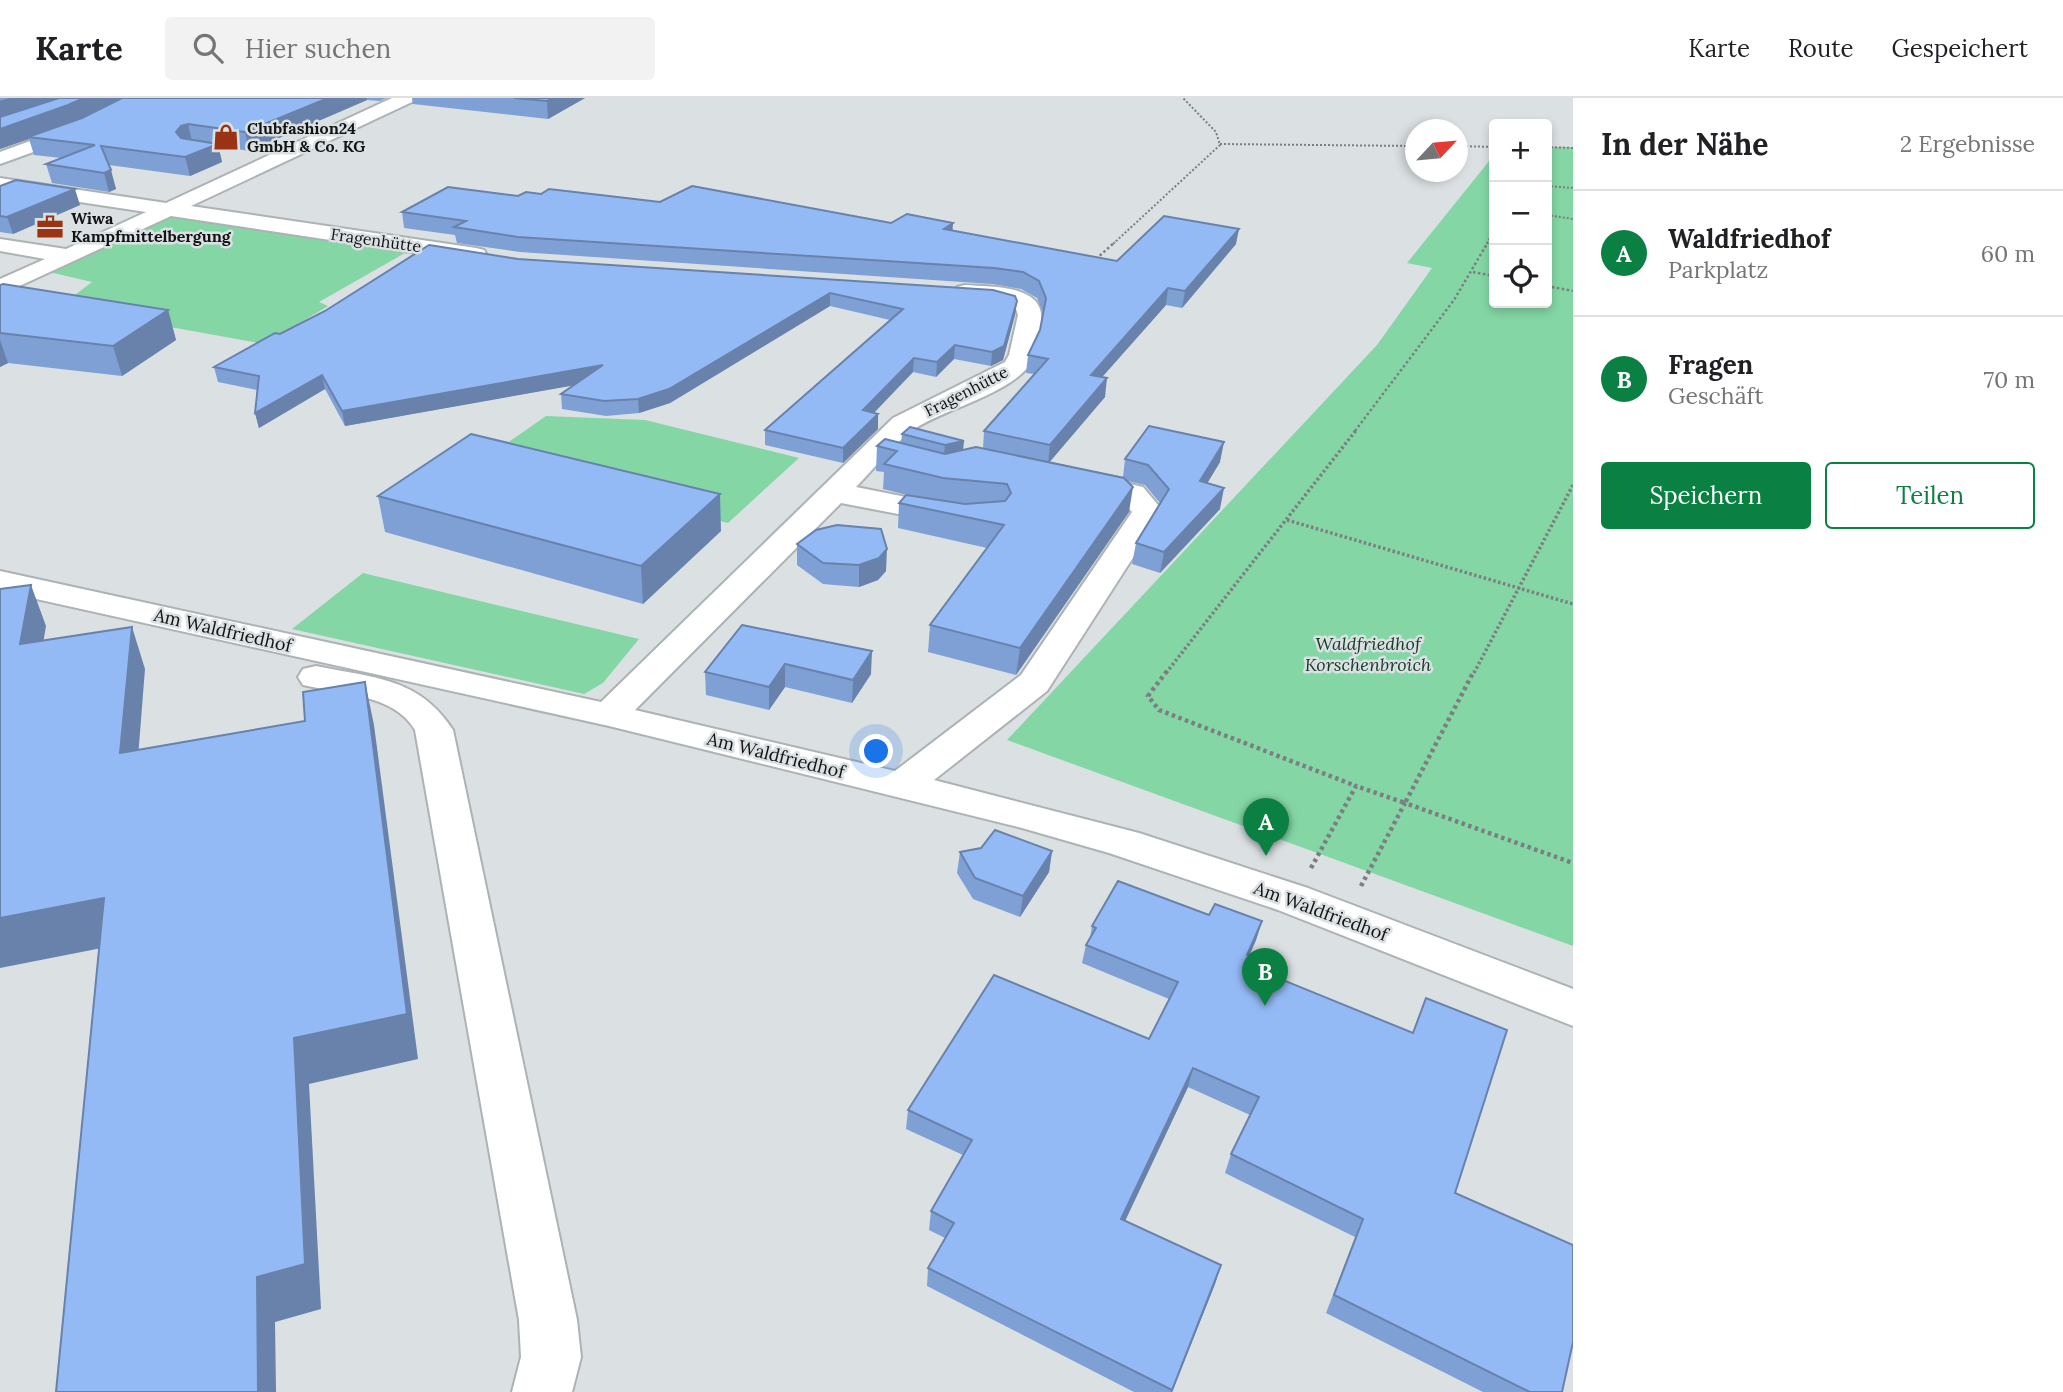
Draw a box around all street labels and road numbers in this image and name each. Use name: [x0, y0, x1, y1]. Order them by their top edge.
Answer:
street label: Fragenhütte: [329, 224, 423, 256]
street label: Fragenhütte: [921, 361, 1011, 421]
street label: Am Waldfriedhof: [151, 603, 296, 657]
street label: Am Waldfriedhof: [704, 727, 849, 784]
street label: Am Waldfriedhof: [1250, 876, 1393, 947]

